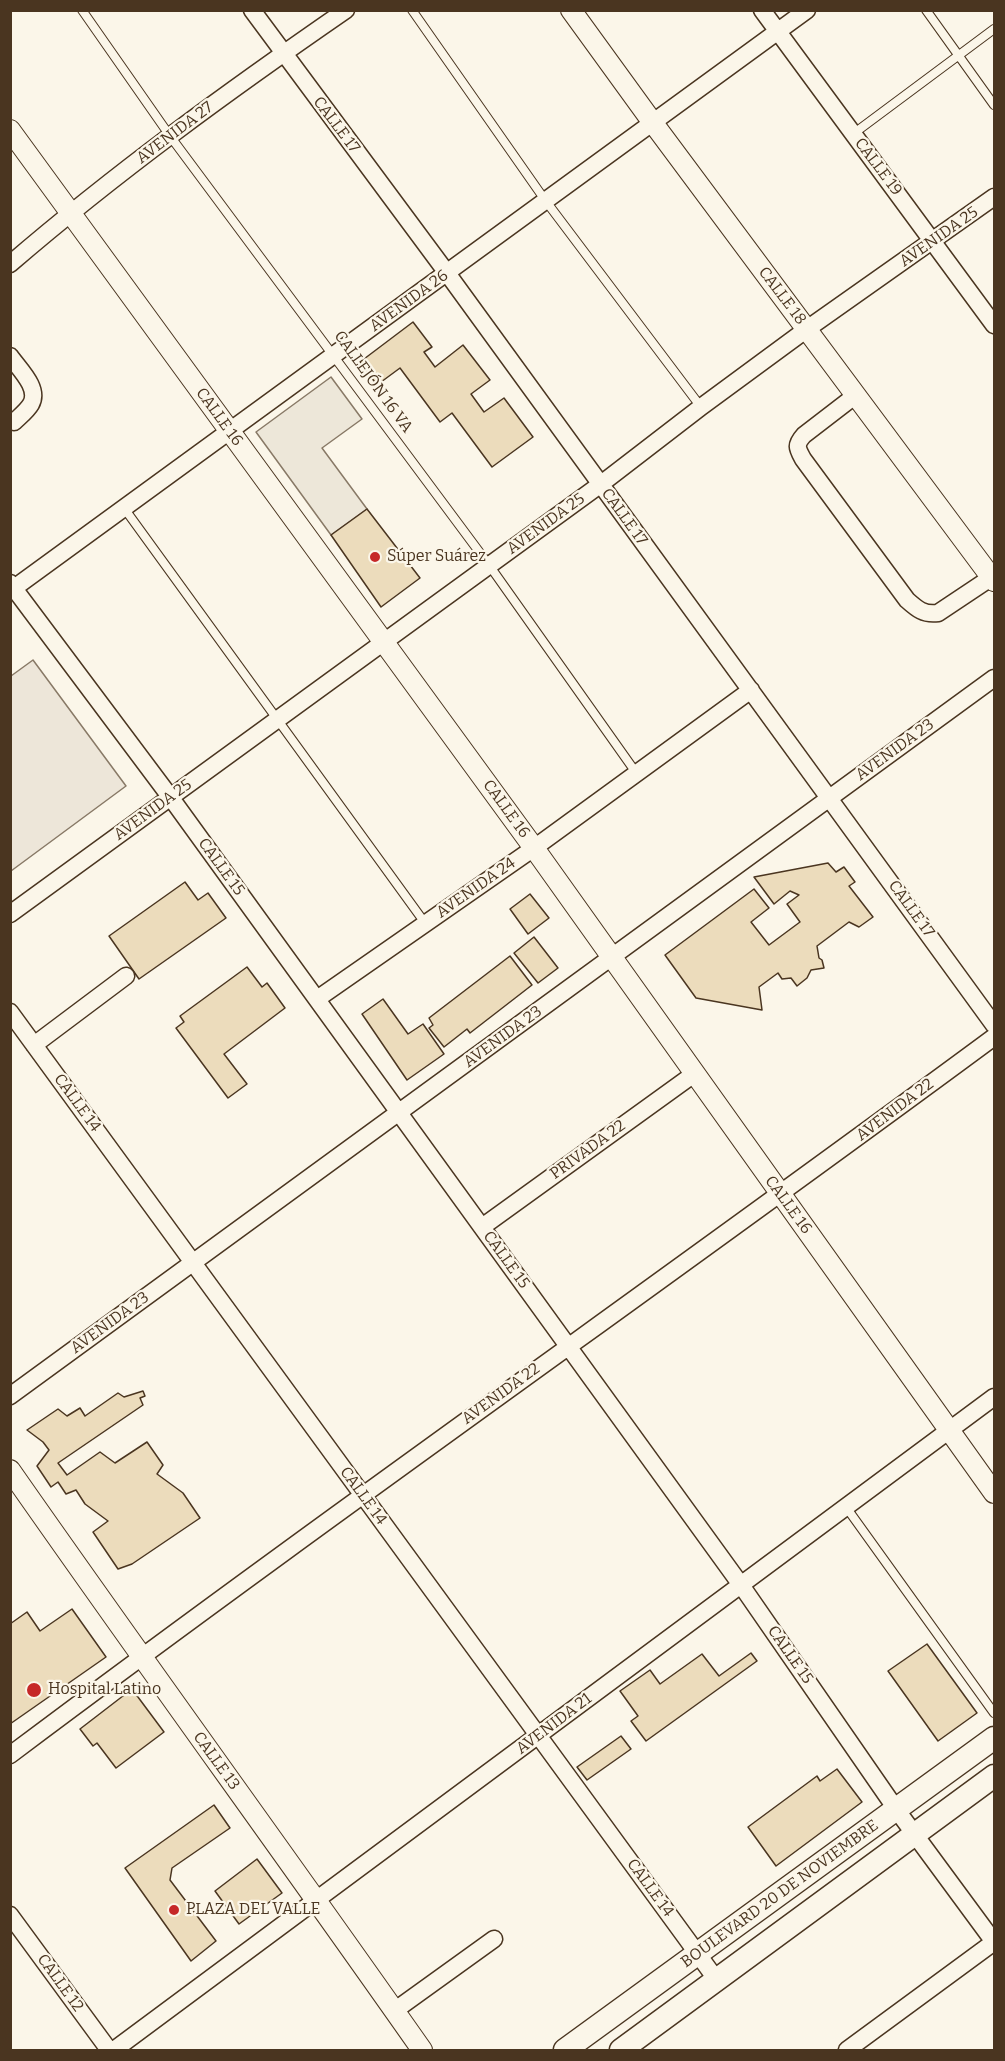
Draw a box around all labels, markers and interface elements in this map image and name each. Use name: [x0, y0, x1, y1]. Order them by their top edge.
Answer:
street label: CALLE 17: [309, 93, 363, 157]
street label: AVENIDA 27: [133, 98, 217, 168]
street label: CALLE 19: [850, 134, 906, 200]
street label: AVENIDA 25: [896, 203, 982, 271]
street label: CALLE 18: [754, 263, 810, 329]
street label: AVENIDA 26: [366, 266, 452, 336]
street label: CALLEJÓN 16 VA: [330, 327, 416, 437]
street label: CALLE 16: [191, 384, 247, 450]
street label: CALLE 17: [597, 485, 651, 549]
street label: AVENIDA 25: [503, 489, 589, 559]
place label: Súper Suárez: [387, 547, 486, 567]
marker: Súper Suárez: [368, 550, 382, 564]
street label: AVENIDA 23: [852, 715, 938, 785]
street label: AVENIDA 25: [110, 775, 196, 845]
street label: CALLE 16: [478, 776, 534, 842]
street label: CALLE 15: [194, 834, 248, 900]
street label: AVENIDA 24: [433, 854, 519, 922]
street label: CALLE 17: [884, 877, 938, 941]
street label: AVENIDA 23: [460, 1002, 546, 1072]
street label: CALLE 14: [49, 1070, 105, 1136]
street label: AVENIDA 22: [853, 1075, 937, 1145]
street label: PRIVADA 22: [547, 1116, 629, 1184]
street label: CALLE 16: [760, 1172, 816, 1238]
street label: CALLE 15: [479, 1227, 533, 1293]
street label: AVENIDA 23: [67, 1288, 153, 1358]
street label: AVENIDA 22: [458, 1359, 544, 1429]
street label: CALLE 14: [335, 1463, 391, 1529]
street label: CALLE 15: [763, 1622, 817, 1688]
place label: Hospital Latino: [48, 1680, 161, 1700]
marker: Hospital Latino: [25, 1681, 43, 1699]
street label: AVENIDA 21: [512, 1689, 596, 1759]
street label: CALLE 13: [189, 1728, 243, 1794]
street label: BOULEVARD 20 DE NOVIEMBRE: [678, 1816, 882, 1972]
street label: CALLE 14: [622, 1855, 678, 1921]
place label: PLAZA DEL VALLE: [186, 1900, 320, 1920]
marker: PLAZA DEL VALLE: [167, 1903, 181, 1917]
street label: CALLE 12: [33, 1950, 87, 2016]

